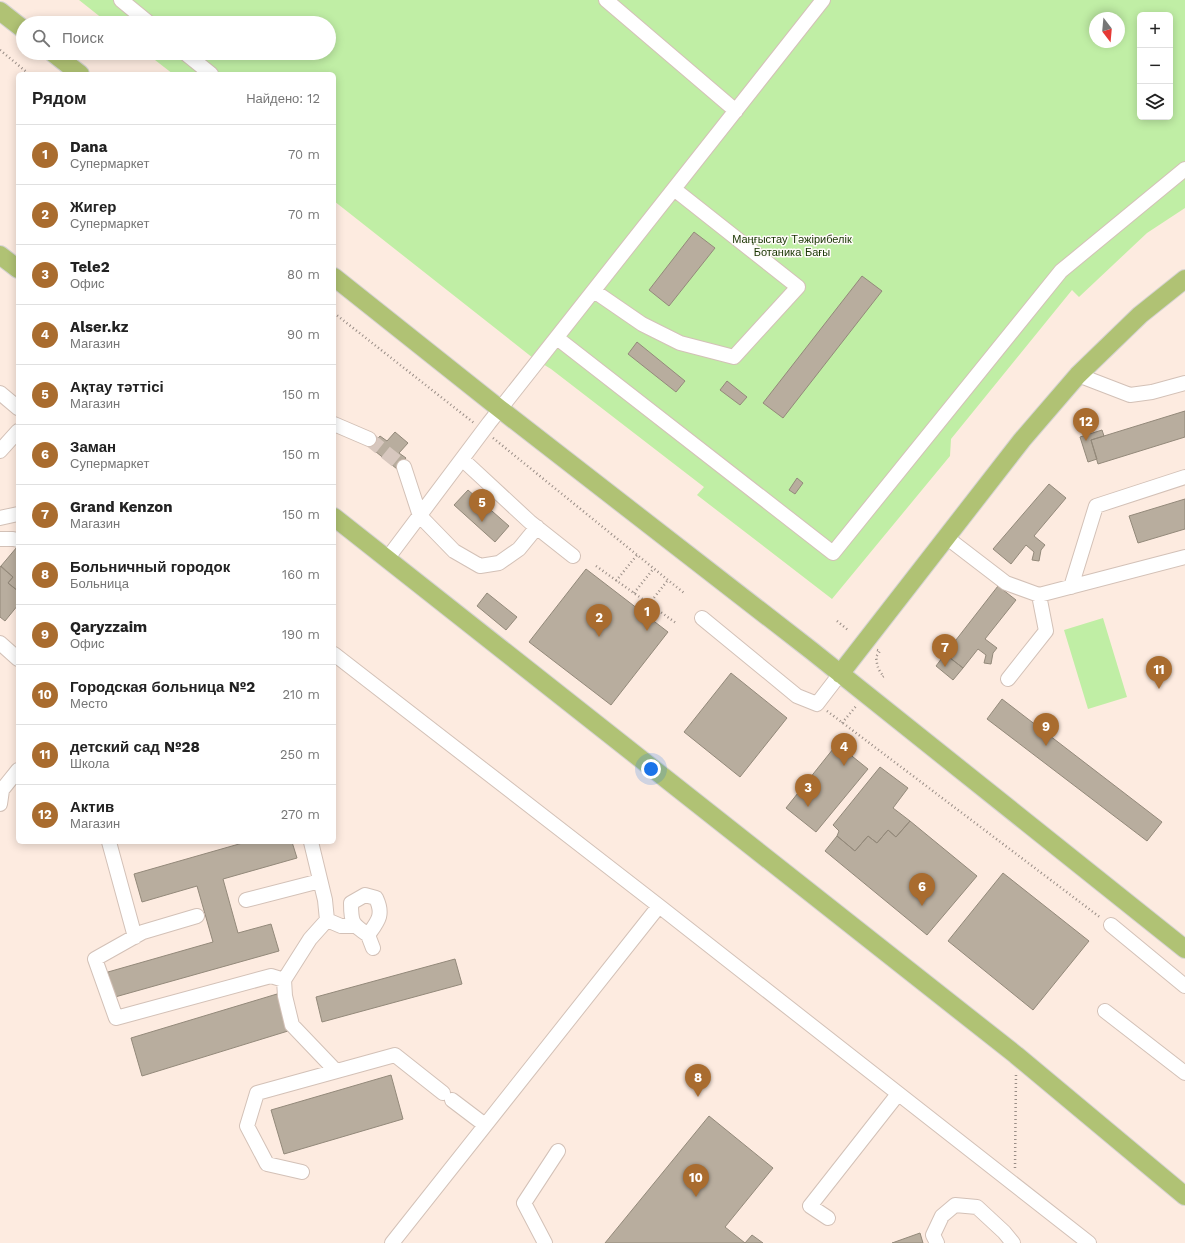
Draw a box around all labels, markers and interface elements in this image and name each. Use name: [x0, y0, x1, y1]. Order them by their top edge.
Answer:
north arrow: [1089, 12, 1125, 48]
map controls: [1137, 12, 1173, 120]
button: +: [1137, 12, 1173, 48]
search box: [16, 16, 336, 60]
icon: search: [30, 27, 52, 49]
text: Поиск: [62, 29, 104, 47]
button: −: [1137, 48, 1173, 84]
button: layers: [1137, 84, 1173, 120]
text: Рядом: [32, 88, 87, 108]
text: Найдено: 12: [246, 91, 320, 106]
text: Dana: [70, 138, 107, 156]
text: 1: [42, 147, 48, 162]
text: 70 m: [288, 147, 320, 162]
text: Супермаркет: [70, 156, 149, 171]
text: Жигер: [70, 198, 117, 216]
text: 2: [41, 207, 49, 222]
text: 70 m: [288, 207, 320, 222]
text: Супермаркет: [70, 216, 149, 231]
park label: Маңғыстау Тәжірибелік Ботаника Бағы: [732, 233, 852, 259]
text: Tele2: [70, 258, 110, 276]
text: 3: [41, 267, 49, 282]
text: 80 m: [287, 267, 320, 282]
text: Офис: [70, 276, 105, 291]
text: Alser.kz: [70, 318, 128, 336]
text: 4: [41, 327, 49, 342]
text: 90 m: [287, 327, 320, 342]
text: Магазин: [70, 336, 120, 351]
text: Ақтау тәттісі: [70, 378, 164, 396]
text: 5: [41, 387, 49, 402]
text: 150 m: [282, 387, 320, 402]
text: Магазин: [70, 396, 120, 411]
pin: 12: [1073, 408, 1099, 441]
text: Заман: [70, 438, 116, 456]
text: 6: [41, 447, 49, 462]
text: 150 m: [282, 447, 320, 462]
text: Супермаркет: [70, 456, 149, 471]
pin: 5: [469, 489, 495, 522]
text: Grand Kenzon: [70, 498, 173, 516]
text: 7: [41, 507, 49, 522]
text: 150 m: [282, 507, 320, 522]
text: Магазин: [70, 516, 120, 531]
text: Больничный городок: [70, 558, 230, 576]
text: 8: [41, 567, 49, 582]
text: 160 m: [282, 567, 320, 582]
text: Больница: [70, 576, 129, 591]
pin: 1: [634, 598, 660, 631]
pin: 2: [586, 604, 612, 637]
text: Qaryzzaim: [70, 618, 147, 636]
text: 9: [41, 627, 49, 642]
text: 190 m: [282, 627, 320, 642]
pin: 7: [932, 634, 958, 667]
text: Офис: [70, 636, 105, 651]
pin: 11: [1146, 656, 1172, 689]
text: Городская больница №2: [70, 678, 255, 696]
text: 10: [38, 687, 52, 702]
text: 210 m: [282, 687, 320, 702]
text: Место: [70, 696, 108, 711]
pin: 9: [1033, 713, 1059, 746]
pin: 4: [831, 733, 857, 766]
text: детский сад №28: [70, 738, 200, 756]
text: 11: [39, 747, 51, 762]
text: 250 m: [280, 747, 320, 762]
text: Школа: [70, 756, 110, 771]
your location: [641, 759, 661, 779]
pin: 3: [795, 774, 821, 807]
text: Актив: [70, 798, 114, 816]
text: 12: [38, 807, 52, 822]
text: 270 m: [281, 807, 320, 822]
text: Магазин: [70, 816, 120, 831]
pin: 6: [909, 873, 935, 906]
pin: 8: [685, 1064, 711, 1097]
pin: 10: [683, 1164, 709, 1197]

